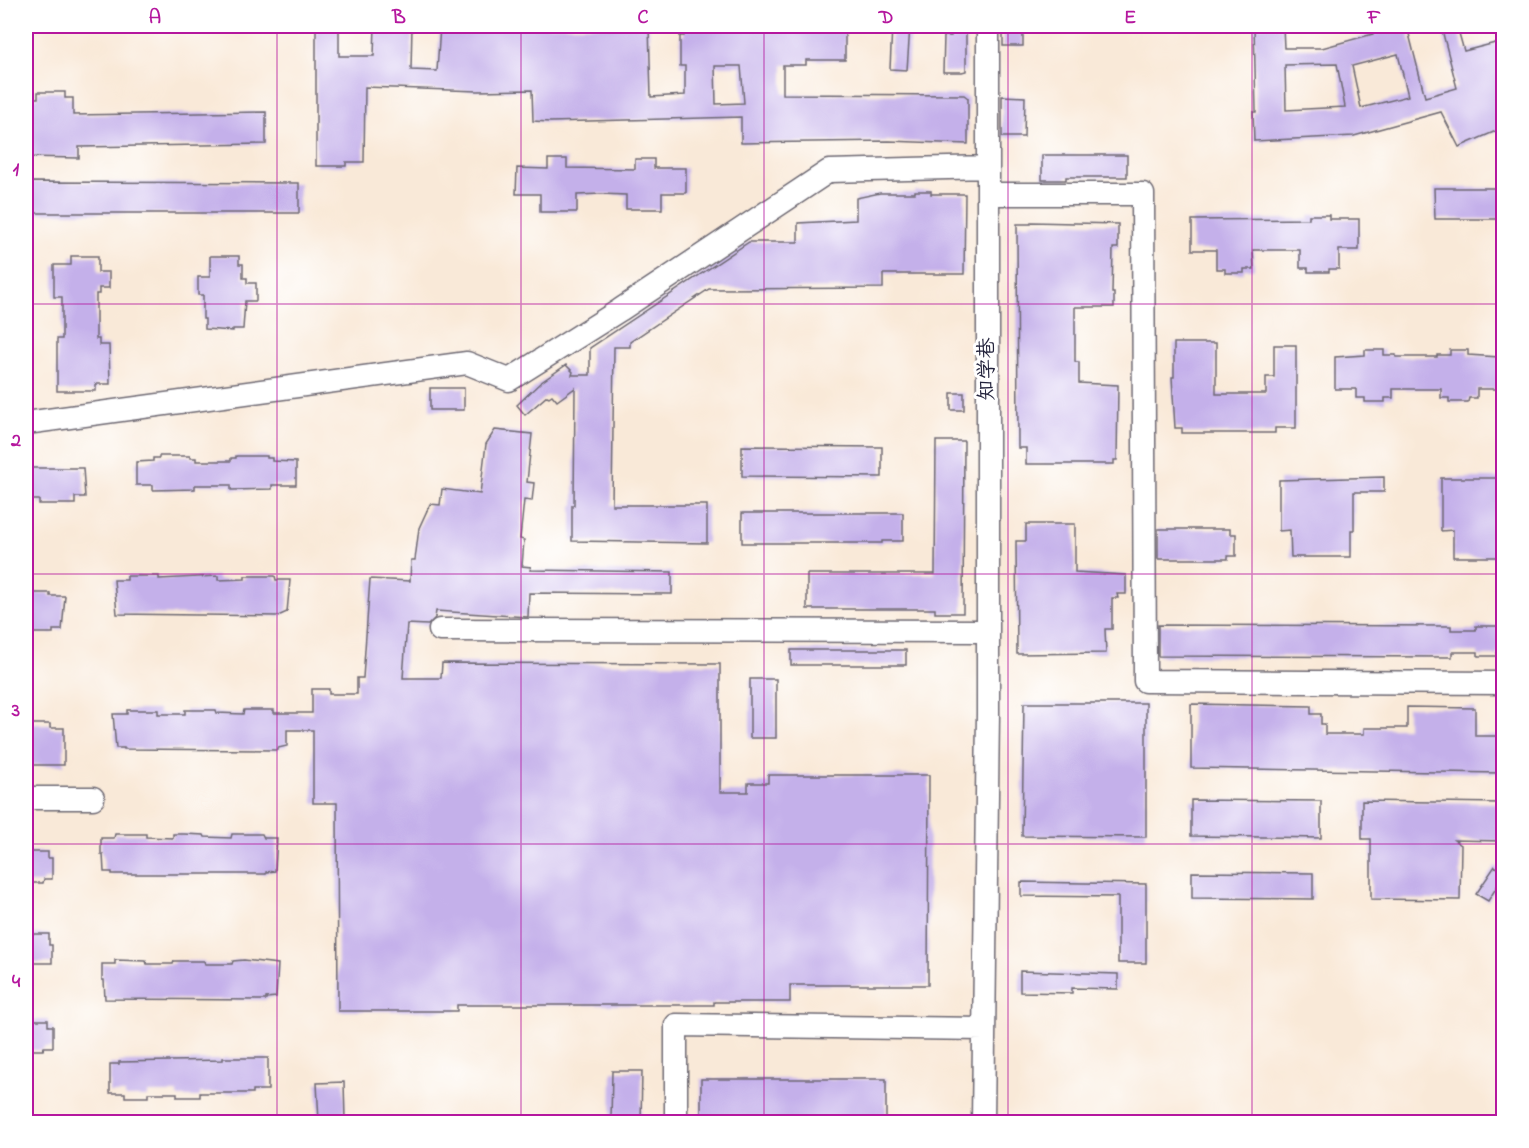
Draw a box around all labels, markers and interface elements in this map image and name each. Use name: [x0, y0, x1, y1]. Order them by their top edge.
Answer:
text: A: [149, 4, 161, 33]
text: B: [391, 4, 406, 33]
text: C: [638, 4, 649, 33]
text: D: [878, 4, 893, 33]
text: E: [1124, 4, 1136, 33]
text: F: [1367, 4, 1381, 33]
text: 1: [13, 156, 20, 185]
street label: 知学巷: [973, 338, 1003, 401]
text: 2: [10, 427, 21, 456]
text: 3: [11, 697, 20, 726]
text: 4: [12, 968, 21, 997]

